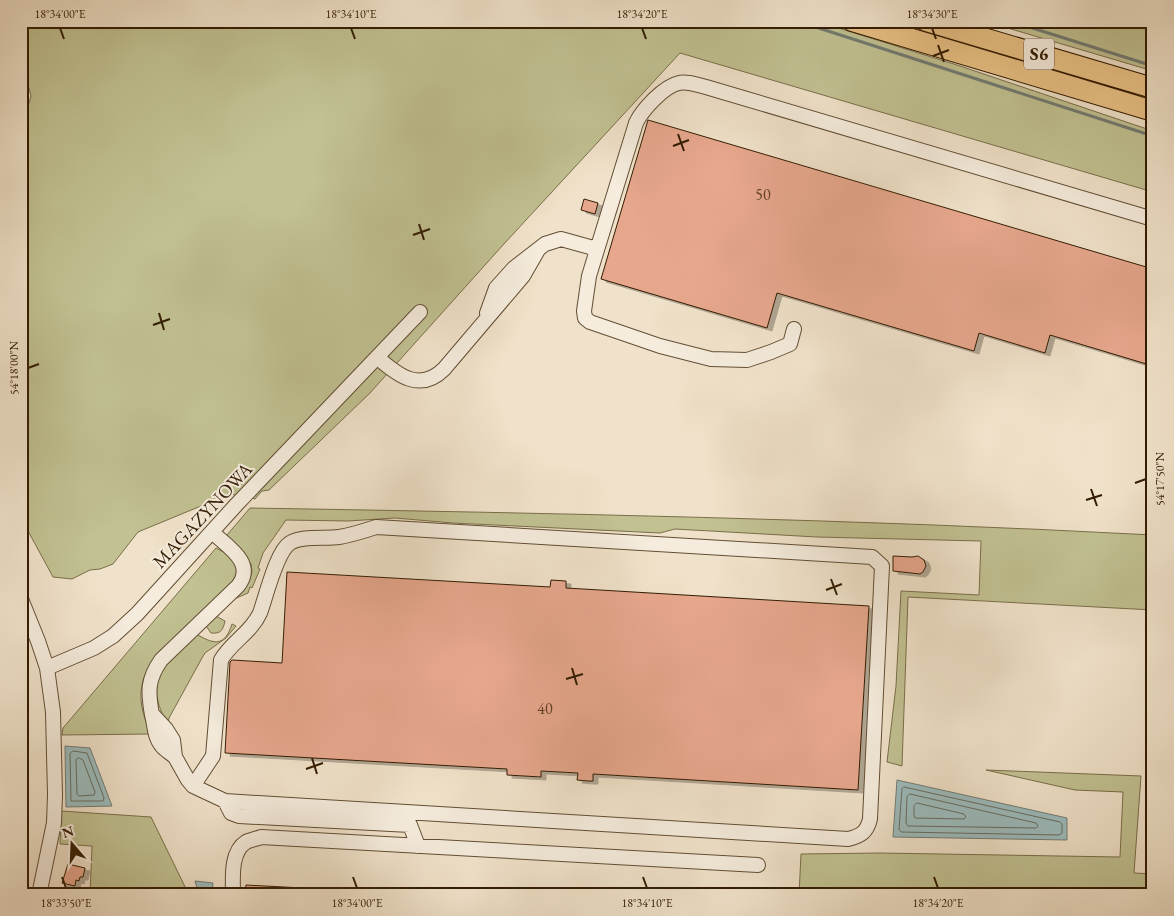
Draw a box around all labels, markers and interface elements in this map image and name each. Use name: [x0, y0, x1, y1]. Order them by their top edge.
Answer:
text: 18°34'00"E: [34, 6, 86, 22]
text: 18°34'10"E: [325, 6, 377, 22]
text: 18°34'20"E: [616, 6, 668, 22]
text: 18°34'30"E: [906, 6, 958, 22]
road number: S6: [1024, 39, 1054, 70]
house number: 50: [755, 184, 771, 205]
text: 54°18'00"N: [6, 341, 22, 395]
text: 54°17'50"N: [1152, 452, 1168, 506]
street label: MAGAZYNOWA: [147, 456, 258, 574]
house number: 40: [537, 698, 553, 719]
north arrow: [48, 818, 98, 868]
text: N: [59, 821, 77, 842]
text: 18°33'50"E: [40, 895, 92, 911]
text: 18°34'00"E: [331, 895, 383, 911]
text: 18°34'10"E: [621, 895, 673, 911]
text: 18°34'20"E: [912, 895, 964, 911]

